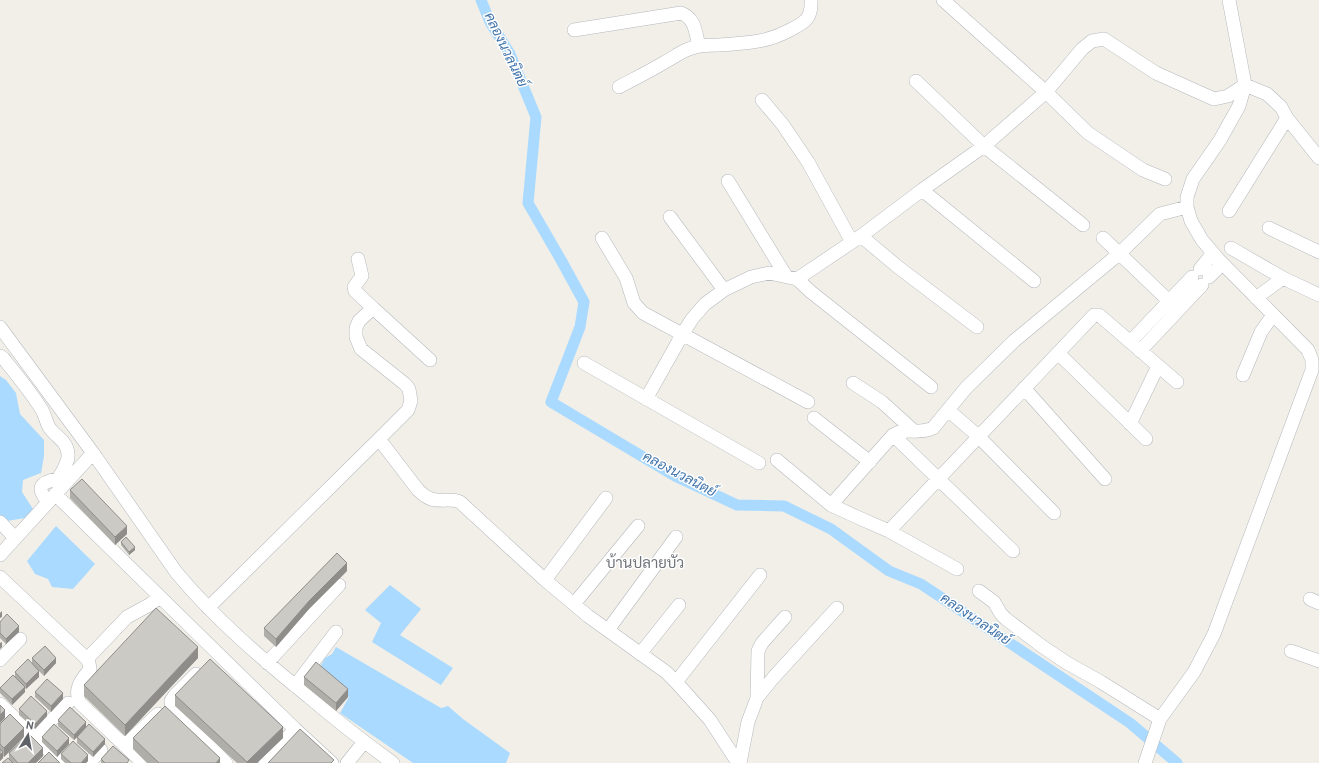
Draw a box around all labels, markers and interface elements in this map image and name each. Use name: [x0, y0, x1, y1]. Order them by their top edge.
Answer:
water label: คลองนวลนิตย์: [480, 9, 533, 92]
water label: คลองนวลนิตย์: [639, 447, 721, 502]
district label: บ้านปลายบัว: [606, 553, 684, 574]
water label: คลองนวลนิตย์: [937, 589, 1016, 651]
north arrow: [8, 715, 48, 755]
text: N: [25, 719, 35, 734]

